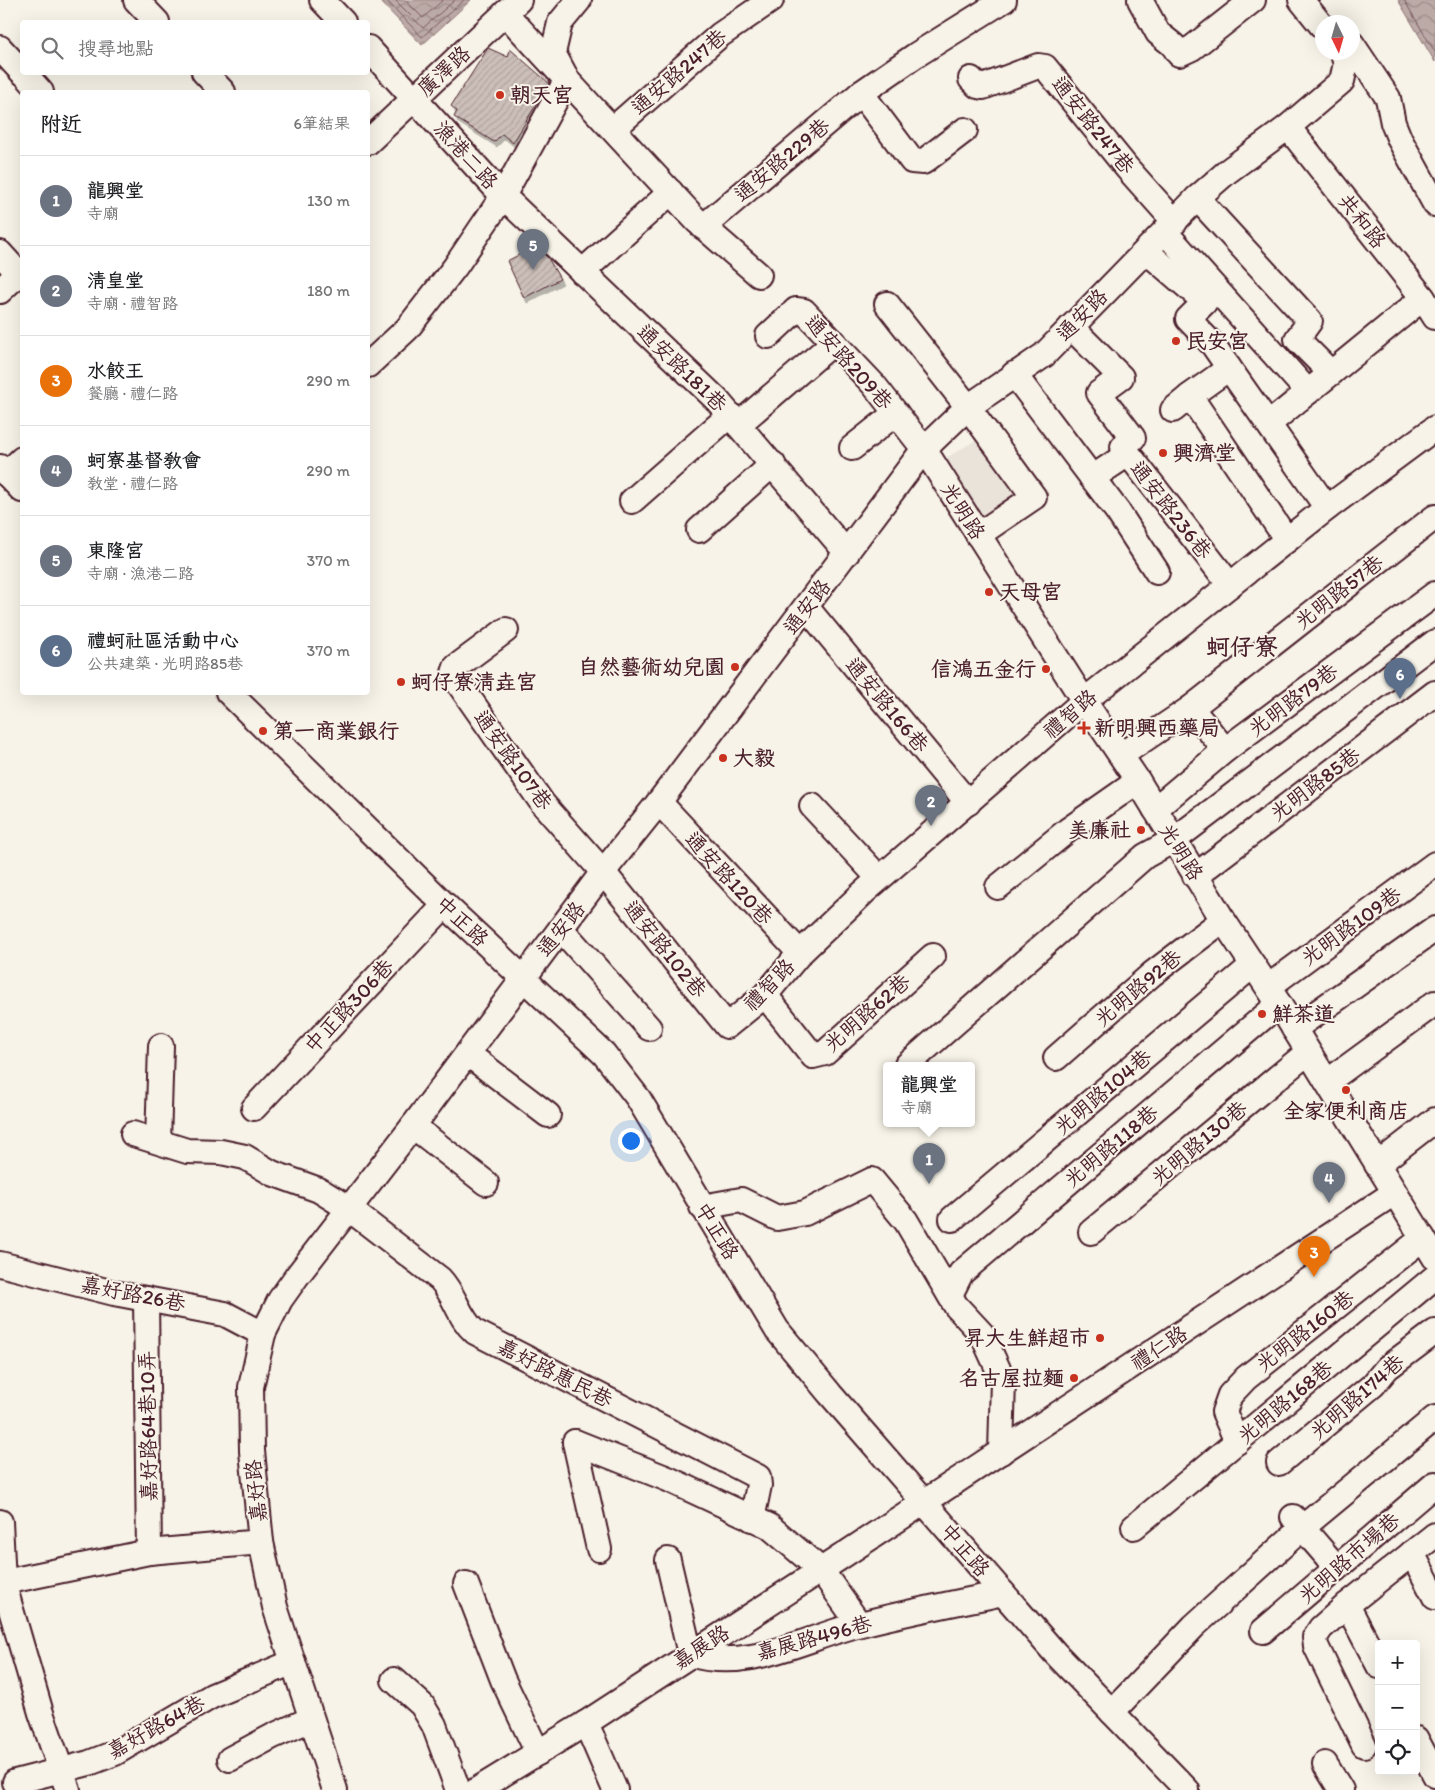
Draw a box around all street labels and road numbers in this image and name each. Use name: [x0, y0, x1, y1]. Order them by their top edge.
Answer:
street label: 通安路247巷: [626, 23, 731, 120]
street label: 廣澤路: [412, 40, 475, 101]
street label: 通安路247巷: [1047, 71, 1140, 178]
street label: 通安路229巷: [729, 112, 835, 207]
street label: 漁港二路: [429, 115, 504, 194]
street label: 共和路: [1333, 188, 1392, 253]
street label: 通安路: [1051, 283, 1113, 346]
street label: 通安路209巷: [800, 309, 898, 414]
street label: 通安路181巷: [632, 319, 732, 417]
street label: 通安路236巷: [1125, 456, 1217, 564]
street label: 光明路: [936, 477, 991, 544]
street label: 光明路57巷: [1289, 549, 1388, 634]
street label: 通安路: [778, 574, 836, 639]
street label: 通安路166巷: [841, 652, 934, 757]
street label: 光明路79巷: [1243, 658, 1342, 741]
street label: 禮智路: [1038, 684, 1102, 744]
street label: 通安路107巷: [469, 705, 558, 814]
street label: 光明路85巷: [1265, 742, 1365, 826]
street label: 光明路: [1154, 818, 1209, 885]
street label: 通安路120巷: [680, 826, 779, 929]
street label: 光明路109巷: [1296, 881, 1406, 970]
street label: 中正路: [431, 890, 494, 951]
street label: 通安路102巷: [619, 895, 712, 1002]
street label: 通安路: [531, 896, 590, 961]
street label: 光明路92巷: [1089, 944, 1186, 1031]
street label: 中正路306巷: [299, 953, 399, 1058]
street label: 禮智路: [738, 953, 800, 1016]
street label: 光明路62巷: [818, 968, 915, 1057]
street label: 光明路104巷: [1049, 1044, 1156, 1140]
street label: 光明路130巷: [1145, 1095, 1252, 1190]
street label: 光明路118巷: [1059, 1099, 1163, 1192]
street label: 中正路: [690, 1197, 744, 1264]
street label: 嘉好路26巷: [79, 1271, 188, 1316]
street label: 光明路160巷: [1251, 1284, 1359, 1377]
street label: 禮仁路: [1126, 1320, 1192, 1375]
street label: 嘉好路惠民巷: [493, 1333, 617, 1412]
street label: 光明路174巷: [1304, 1349, 1409, 1444]
street label: 嘉好路64巷10弄: [134, 1350, 161, 1502]
street label: 光明路168巷: [1232, 1355, 1337, 1449]
street label: 嘉好路: [240, 1458, 271, 1524]
street label: 光明路市場巷: [1293, 1507, 1404, 1608]
street label: 中正路: [935, 1518, 995, 1582]
street label: 嘉展路496巷: [753, 1610, 874, 1665]
street label: 嘉展路: [668, 1619, 734, 1674]
street label: 嘉好路64巷: [103, 1690, 209, 1764]

